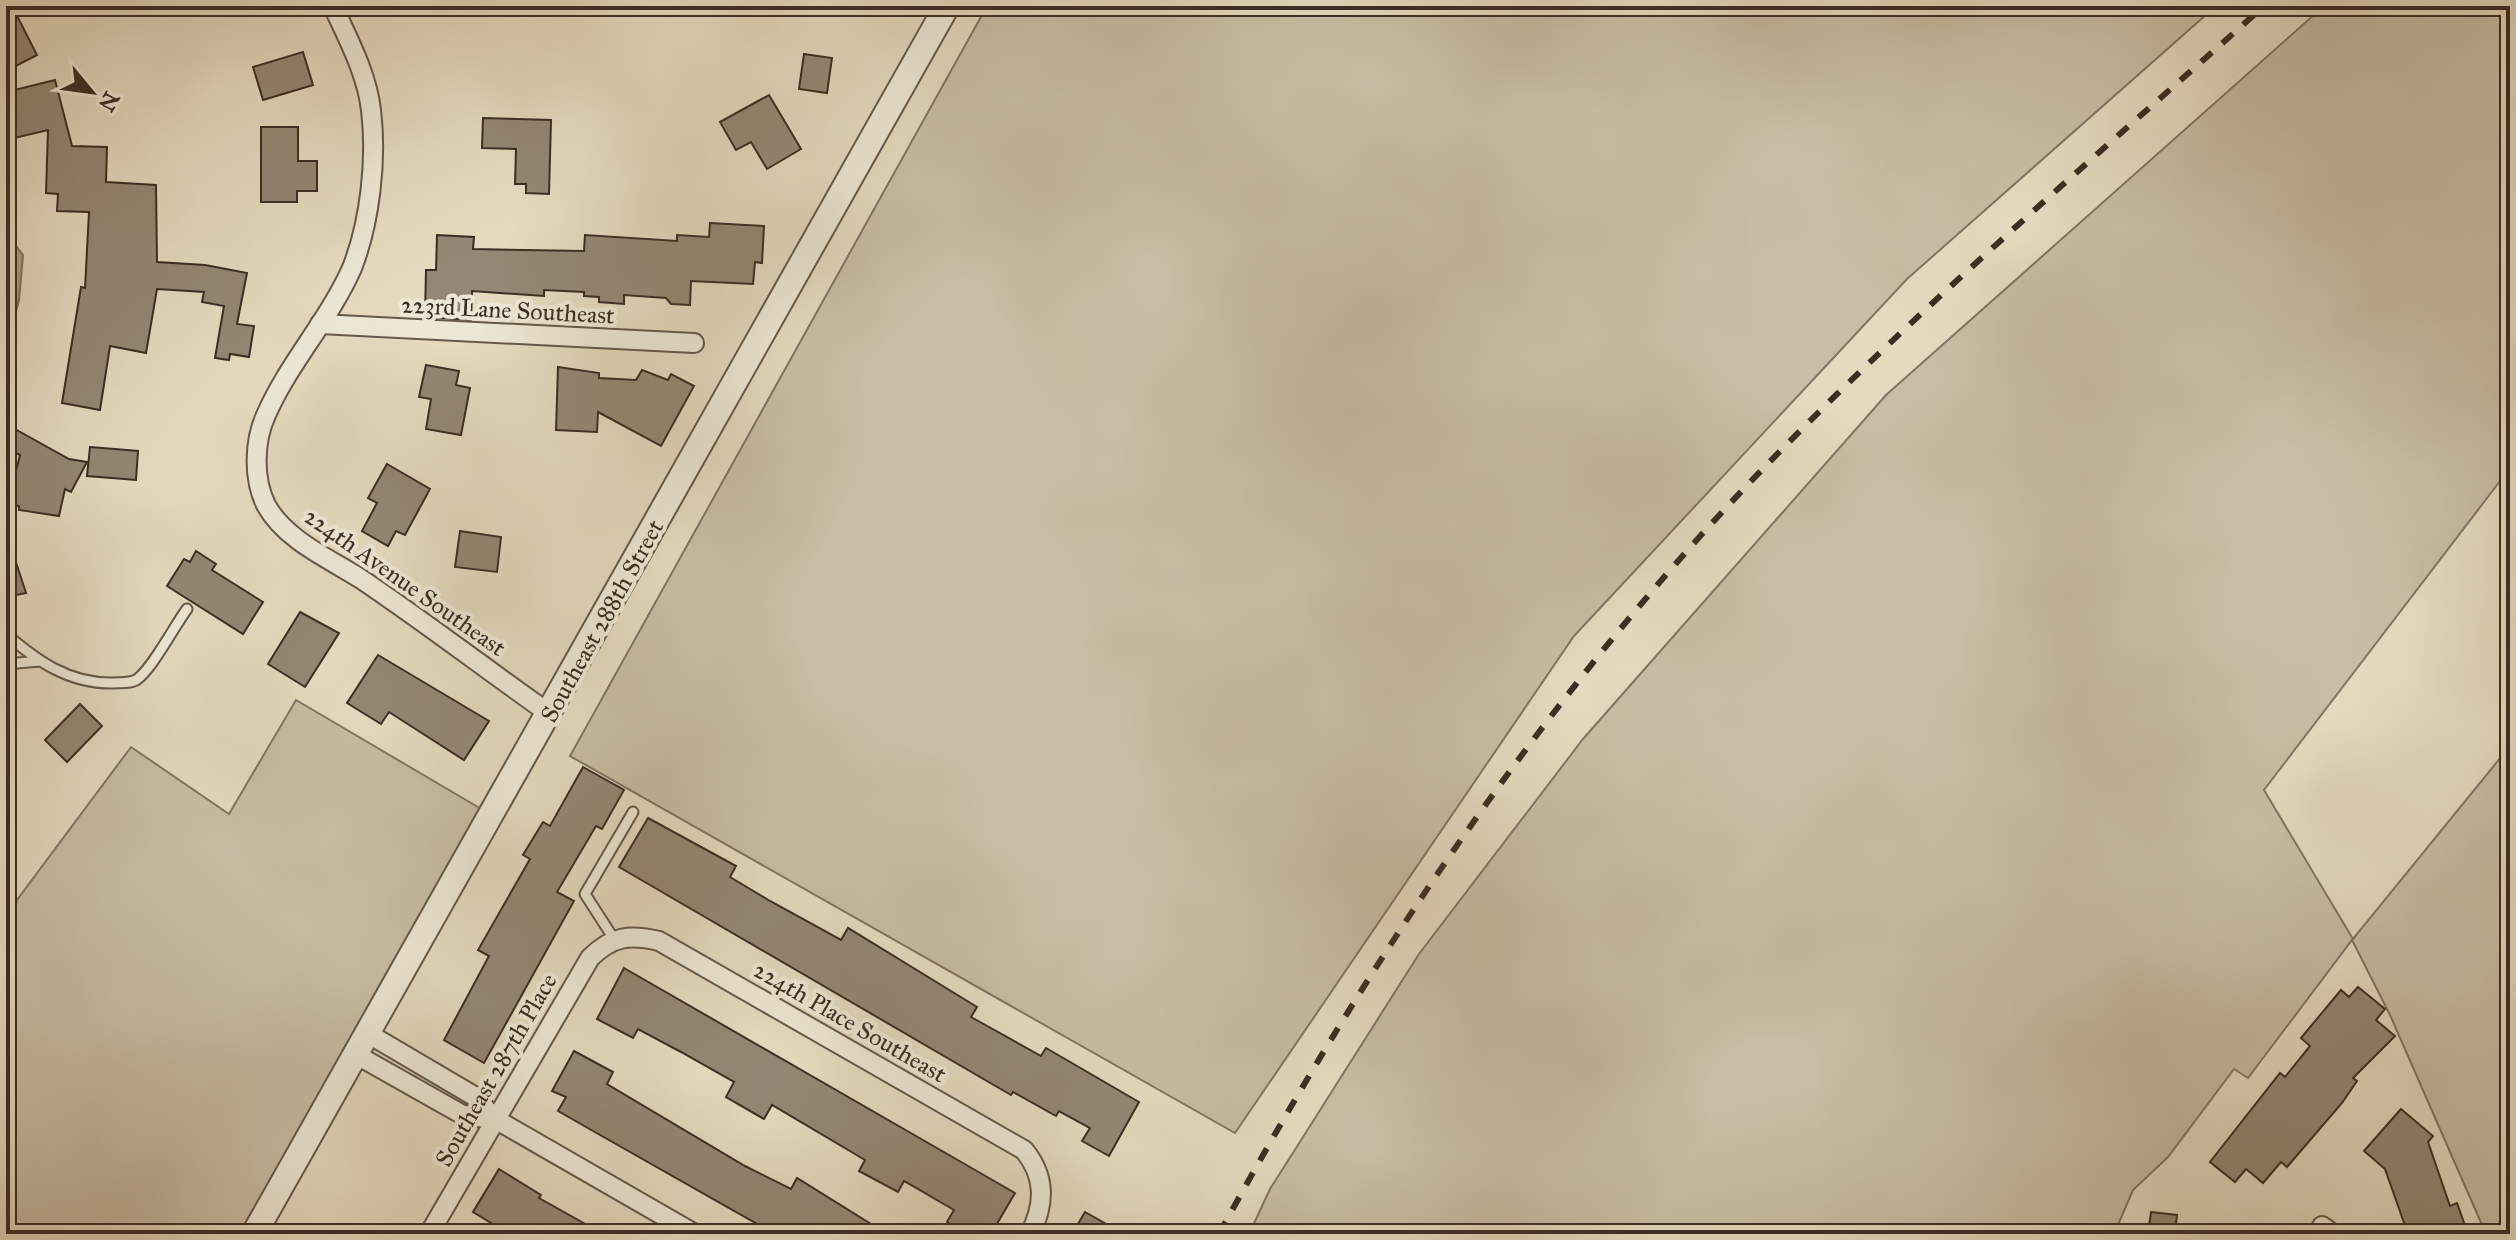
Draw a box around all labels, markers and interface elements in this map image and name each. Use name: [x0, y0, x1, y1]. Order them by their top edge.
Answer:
north arrow: [52, 52, 132, 132]
text: N: [93, 87, 125, 116]
street label: 223rd Lane Southeast: [401, 289, 616, 331]
street label: 224th Avenue Southeast: [298, 501, 512, 663]
street label: Southeast 288th Street: [534, 514, 670, 728]
street label: 224th Place Southeast: [748, 955, 952, 1090]
street label: Southeast 287th Place: [428, 968, 564, 1172]

